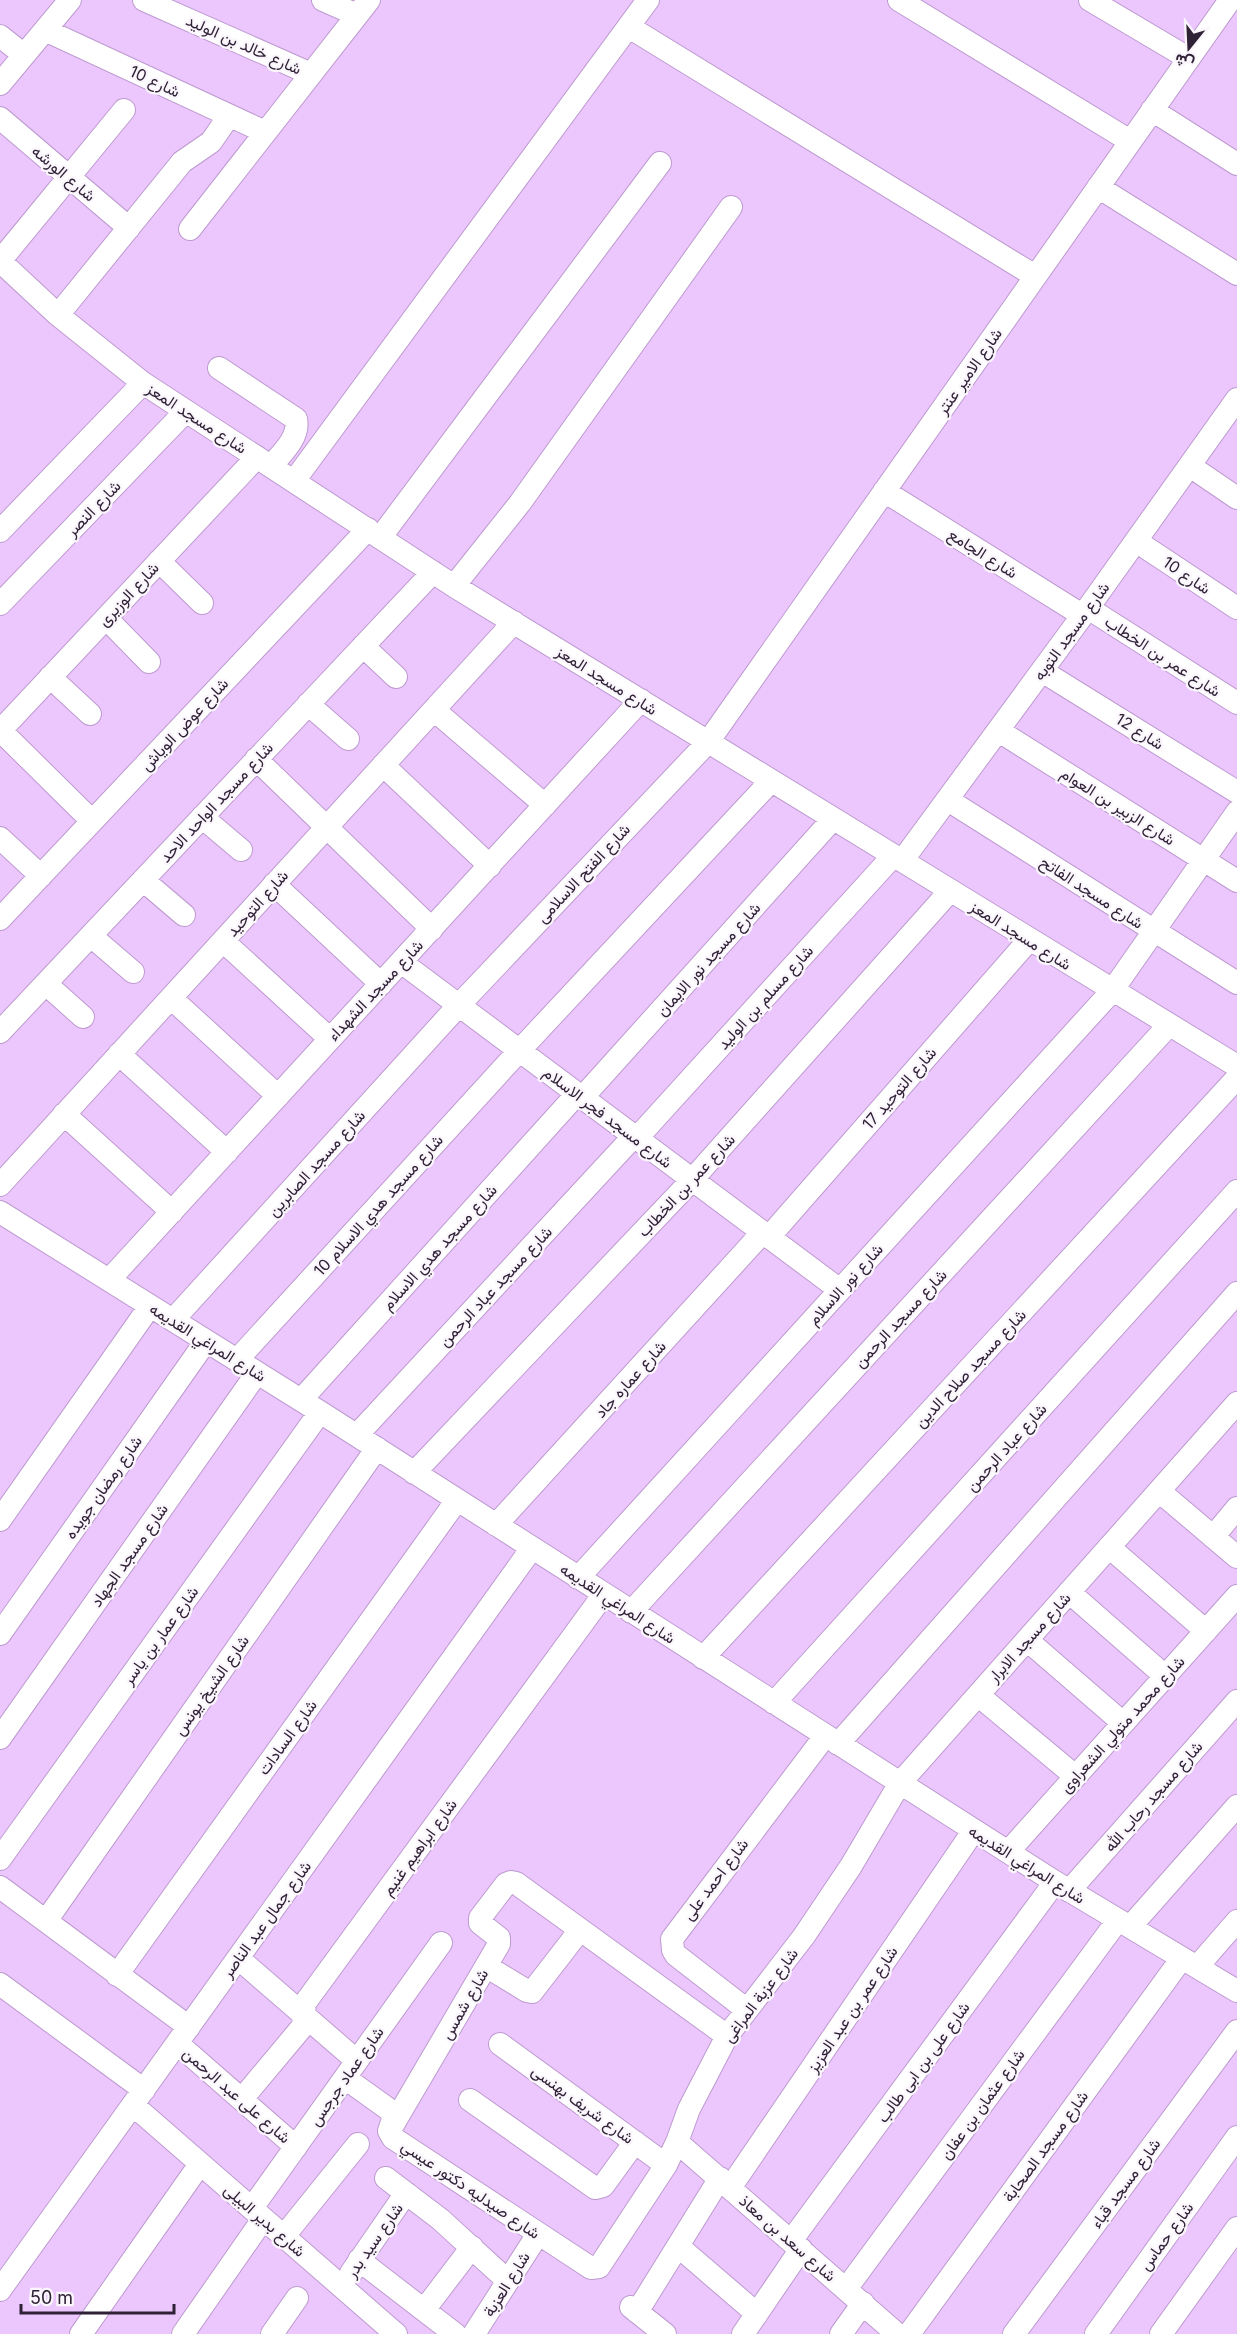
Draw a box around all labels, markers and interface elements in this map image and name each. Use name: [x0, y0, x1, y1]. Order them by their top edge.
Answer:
street label: شارع خالد بن الوليد: [182, 10, 305, 80]
north arrow: [1159, 18, 1219, 78]
text: ش: [1172, 50, 1197, 75]
street label: شارع 10: [126, 61, 183, 103]
street label: شارع الورشه: [27, 141, 100, 207]
street label: شارع الامير عنتر: [931, 324, 1008, 420]
street label: شارع مسجد المعز: [141, 378, 251, 460]
street label: شارع النصر: [61, 476, 126, 542]
street label: شارع الجامع: [943, 524, 1021, 584]
street label: شارع 10: [1158, 552, 1215, 600]
street label: شارع الوزيرى: [93, 558, 164, 632]
street label: شارع مسجد التوبه: [1029, 578, 1115, 685]
street label: شارع عمر بن الخطاب: [1100, 611, 1225, 703]
street label: شارع مسجد المعز: [551, 640, 661, 721]
street label: شارع عوض الوياش: [136, 673, 234, 776]
street label: شارع 12: [1111, 708, 1168, 755]
street label: شارع مسجد الواحد الاحد: [155, 738, 278, 868]
street label: شارع الزبير بن العوام: [1056, 763, 1179, 851]
street label: شارع الفتح الاسلامى: [532, 819, 636, 928]
street label: شارع مسجد الفاتح: [1036, 851, 1147, 934]
street label: شارع التوحيد: [222, 866, 294, 942]
street label: شارع مسجد المعز: [965, 895, 1075, 976]
street label: شارع مسجد نور الايمان: [652, 898, 766, 1021]
street label: شارع مسجد الشهداء: [323, 935, 428, 1046]
street label: شارع مسلم بن الوليد: [713, 941, 819, 1055]
street label: شارع التوحيد 17: [858, 1043, 942, 1135]
street label: شارع مسجد فجر الاسلام: [538, 1062, 676, 1174]
street label: شارع مسجد الصابرين: [263, 1105, 371, 1222]
street label: شارع عمر بن الخطاب: [633, 1129, 740, 1242]
street label: شارع مسجد هدي الاسلام 10: [309, 1130, 447, 1280]
street label: شارع مسجد هدي الاسلام: [377, 1180, 501, 1314]
street label: شارع مسجد عباد الرحمن: [434, 1222, 557, 1352]
street label: شارع نور الاسلام: [803, 1239, 888, 1330]
street label: شارع مسجد الرحمن: [849, 1265, 952, 1373]
street label: شارع المراغي القديمه: [144, 1298, 270, 1389]
street label: شارع مسجد صلاح الدين: [910, 1305, 1032, 1433]
street label: شارع عماره جاد: [590, 1336, 671, 1423]
street label: شارع عباد الرحمن: [961, 1399, 1052, 1496]
street label: شارع رمضان جويده: [60, 1432, 148, 1544]
street label: شارع مسجد الجهاد: [86, 1499, 174, 1612]
street label: شارع المراغي القديمه: [554, 1558, 679, 1651]
street label: شارع عمار بن ياسر: [117, 1582, 204, 1690]
street label: شارع مسجد الابرار: [983, 1588, 1076, 1688]
street label: شارع الشيخ يونس: [169, 1631, 255, 1740]
street label: شارع محمد متولي الشعراوى: [1055, 1651, 1192, 1799]
street label: شارع السادات: [253, 1696, 323, 1780]
street label: شارع مسجد رحاب الله: [1099, 1736, 1208, 1857]
street label: شارع ابراهيم غنيم: [377, 1795, 463, 1901]
street label: شارع المراغي القديمه: [963, 1820, 1089, 1911]
street label: شارع احمد على: [678, 1834, 754, 1925]
street label: شارع جمال عبد الناصر: [216, 1857, 317, 1983]
street label: شارع عمر بن عبد العزيز: [802, 1942, 903, 2078]
street label: شارع عزبة المراغى: [718, 1944, 804, 2047]
street label: شارع شمس: [436, 1965, 494, 2044]
street label: شارع على بن ابى طالب: [872, 1998, 975, 2128]
street label: شارع عماد جرجس: [304, 2022, 389, 2131]
street label: شارع على عبد الرحمن: [178, 2043, 295, 2149]
street label: شارع عثمان بن عفان: [935, 2045, 1030, 2164]
street label: شارع شريف بهنسى: [527, 2060, 638, 2150]
street label: شارع مسجد الصحابة: [998, 2086, 1094, 2207]
street label: شارع مسجد قباء: [1086, 2134, 1166, 2233]
street label: شارع صيدليه دكتور عيسي: [396, 2135, 544, 2246]
street label: شارع بدير البيلى: [219, 2179, 310, 2262]
street label: شارع سعد بن معاذ: [734, 2191, 841, 2287]
street label: شارع حماس: [1134, 2198, 1199, 2275]
street label: شارع سيد بدر: [340, 2199, 409, 2283]
street label: شارع العزبة: [478, 2248, 536, 2321]
scale bar: [21, 2277, 174, 2315]
text: 50 m: [30, 2287, 73, 2308]

